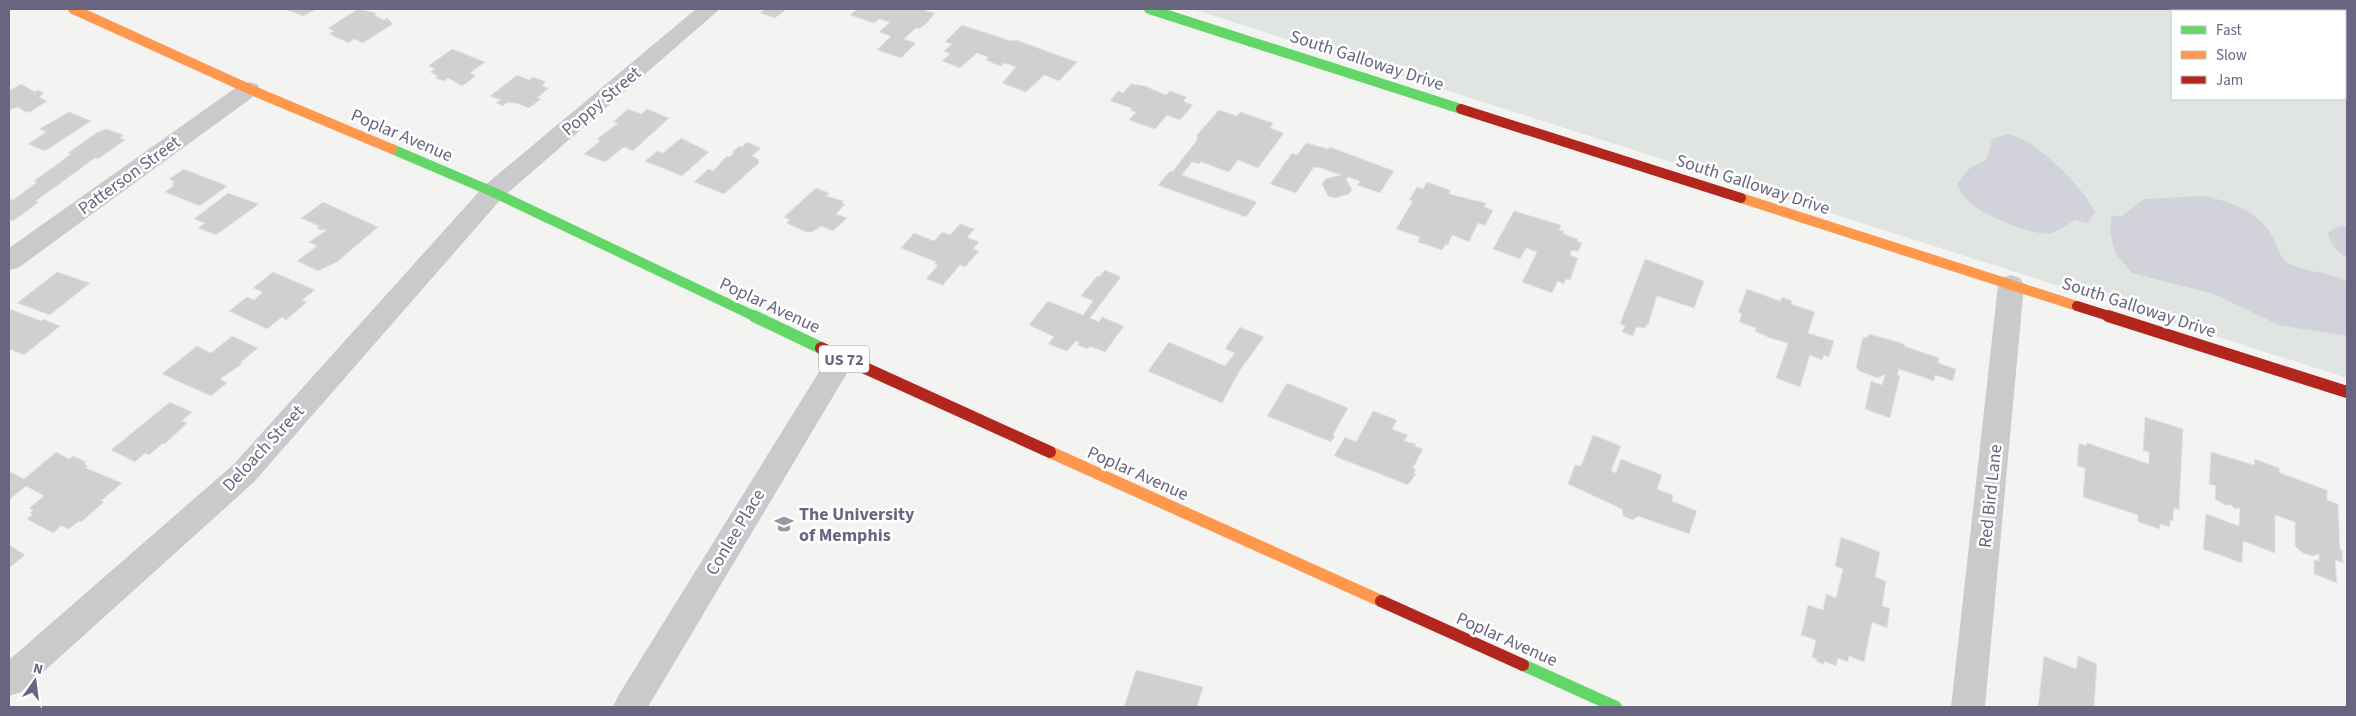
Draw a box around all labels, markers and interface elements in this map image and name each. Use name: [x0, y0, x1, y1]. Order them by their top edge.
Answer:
legend: [2171, 10, 2346, 100]
text: Fast: [2216, 20, 2242, 41]
street label: South Galloway Drive: [1287, 24, 1447, 97]
text: Slow: [2216, 45, 2247, 66]
street label: Poppy Street: [556, 61, 646, 142]
text: Jam: [2216, 70, 2243, 91]
street label: Poplar Avenue: [347, 103, 457, 168]
street label: Patterson Street: [73, 130, 185, 221]
street label: South Galloway Drive: [1673, 148, 1833, 221]
street label: Poplar Avenue: [715, 271, 824, 340]
street label: South Galloway Drive: [2059, 271, 2219, 344]
road number: US 72: [819, 346, 869, 372]
street label: Deloach Street: [217, 400, 310, 497]
street label: Poplar Avenue: [1083, 440, 1192, 507]
street label: Red Bird Lane: [1973, 443, 2008, 549]
street label: Conlee Place: [700, 484, 771, 580]
place label: The University of Memphis: [799, 502, 915, 548]
school or university icon: The University of Memphis: [773, 513, 795, 535]
street label: Poplar Avenue: [1452, 606, 1561, 673]
north arrow: [10, 656, 60, 706]
text: N: [31, 659, 45, 680]

